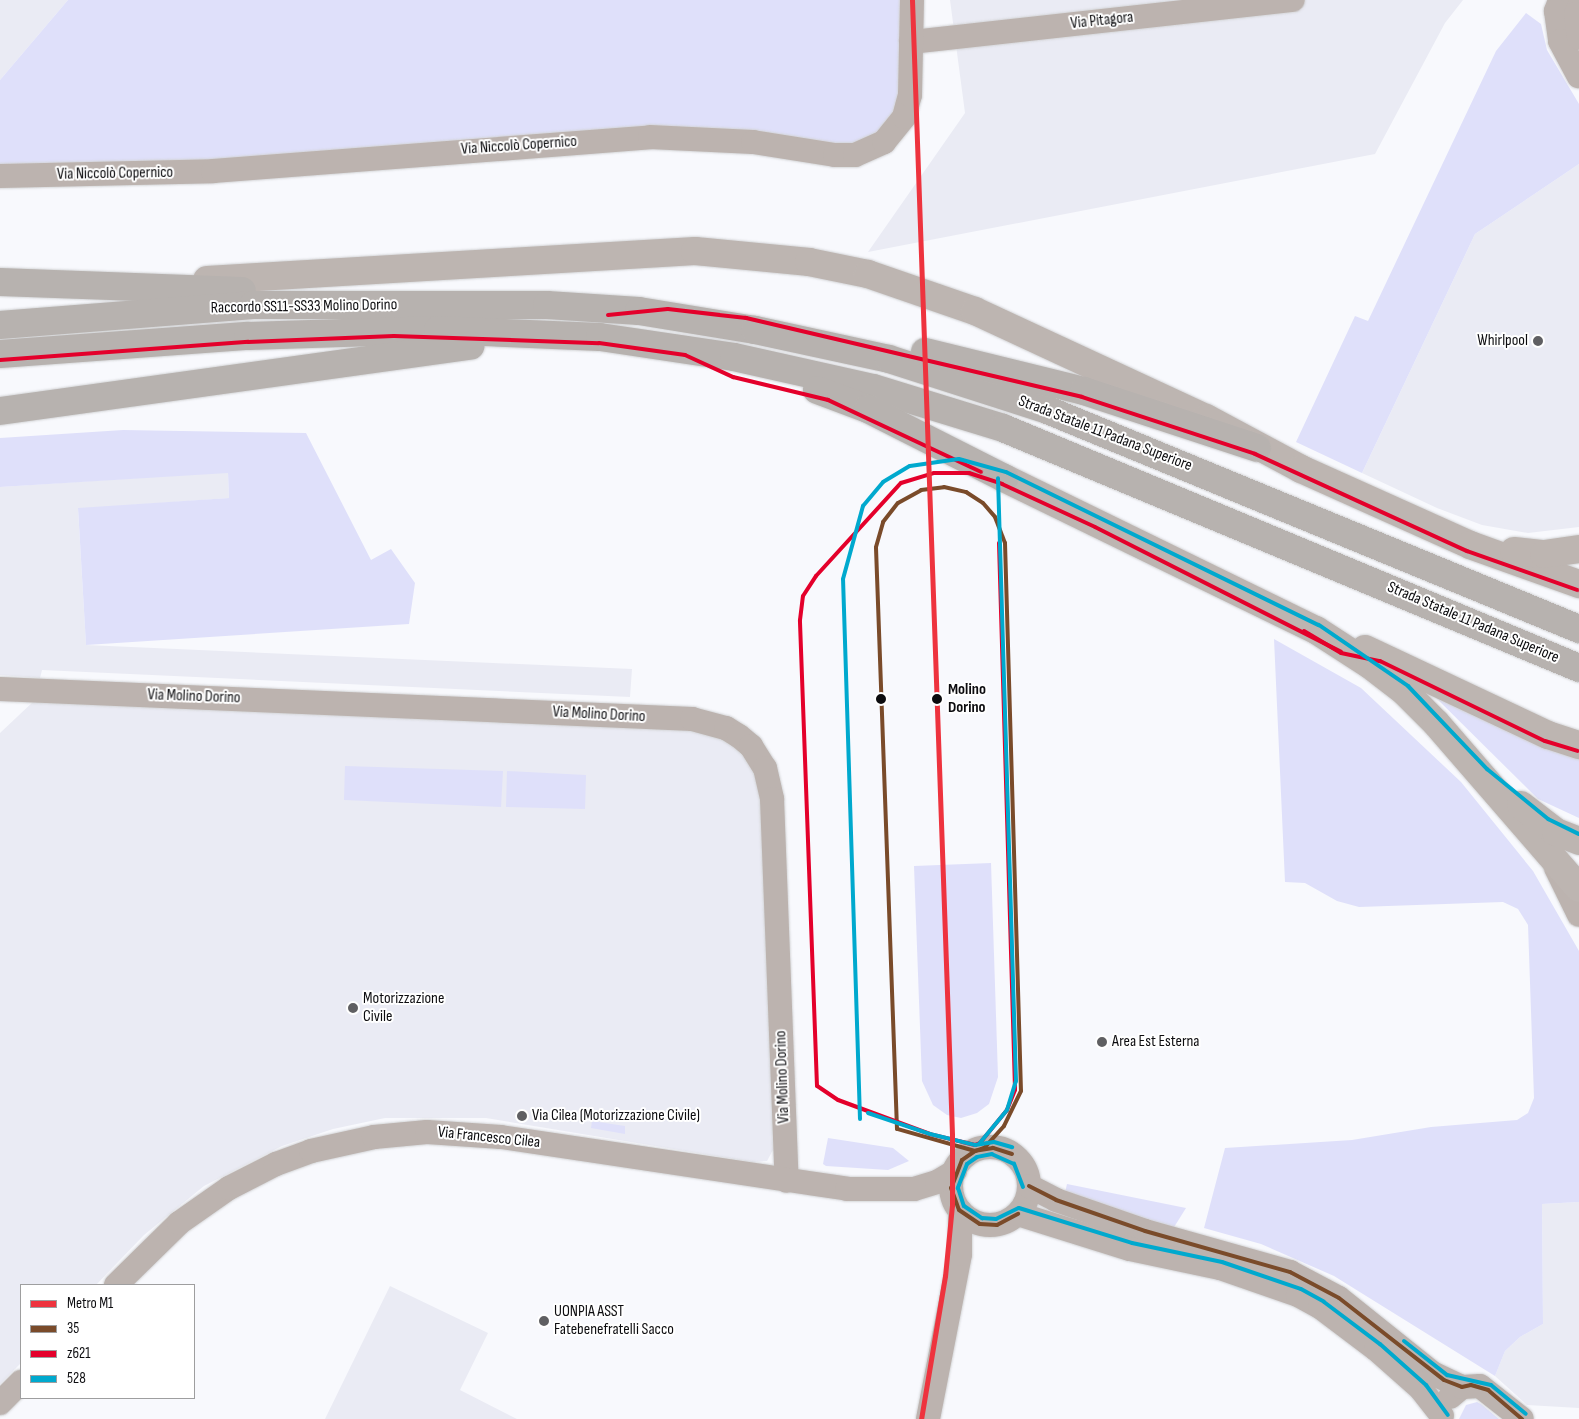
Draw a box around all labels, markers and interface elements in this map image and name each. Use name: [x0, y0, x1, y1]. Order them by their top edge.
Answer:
street label: Via Pitagora: [1070, 8, 1134, 34]
street label: Via Niccolò Copernico: [460, 132, 578, 160]
street label: Via Niccolò Copernico: [57, 163, 173, 185]
street label: Raccordo SS11-SS33 Molino Dorino: [211, 296, 397, 318]
place label: Whirlpool: [1477, 331, 1528, 351]
marker: Whirlpool: [1532, 335, 1544, 347]
street label: Strada Statale 11 Padana Superiore: [1015, 392, 1195, 476]
street label: Strada Statale 11 Padana Superiore: [1384, 578, 1562, 668]
place label: Molino Dorino: [948, 680, 986, 718]
street label: Via Molino Dorino: [147, 686, 241, 708]
marker: Molino Dorino: [930, 692, 944, 706]
unlabelled marker: [876, 694, 886, 704]
street label: Via Molino Dorino: [552, 703, 646, 727]
place label: Motorizzazione Civile: [363, 989, 444, 1027]
marker: Motorizzazione Civile: [347, 1002, 359, 1014]
street label: Via Molino Dorino: [772, 1030, 794, 1124]
place label: Area Est Esterna: [1112, 1032, 1200, 1052]
marker: Area Est Esterna: [1096, 1036, 1108, 1048]
place label: Via Cilea (Motorizzazione Civile): [532, 1106, 700, 1126]
marker: Via Cilea (Motorizzazione Civile): [516, 1110, 528, 1122]
street label: Via Francesco Cilea: [437, 1123, 541, 1153]
legend: [20, 1284, 195, 1399]
text: Metro M1: [67, 1294, 113, 1313]
place label: UONPIA ASST Fatebenefratelli Sacco: [554, 1302, 674, 1340]
marker: UONPIA ASST Fatebenefratelli Sacco: [538, 1315, 550, 1327]
text: 35: [67, 1319, 79, 1338]
text: z621: [67, 1344, 91, 1363]
text: 528: [67, 1369, 86, 1388]

